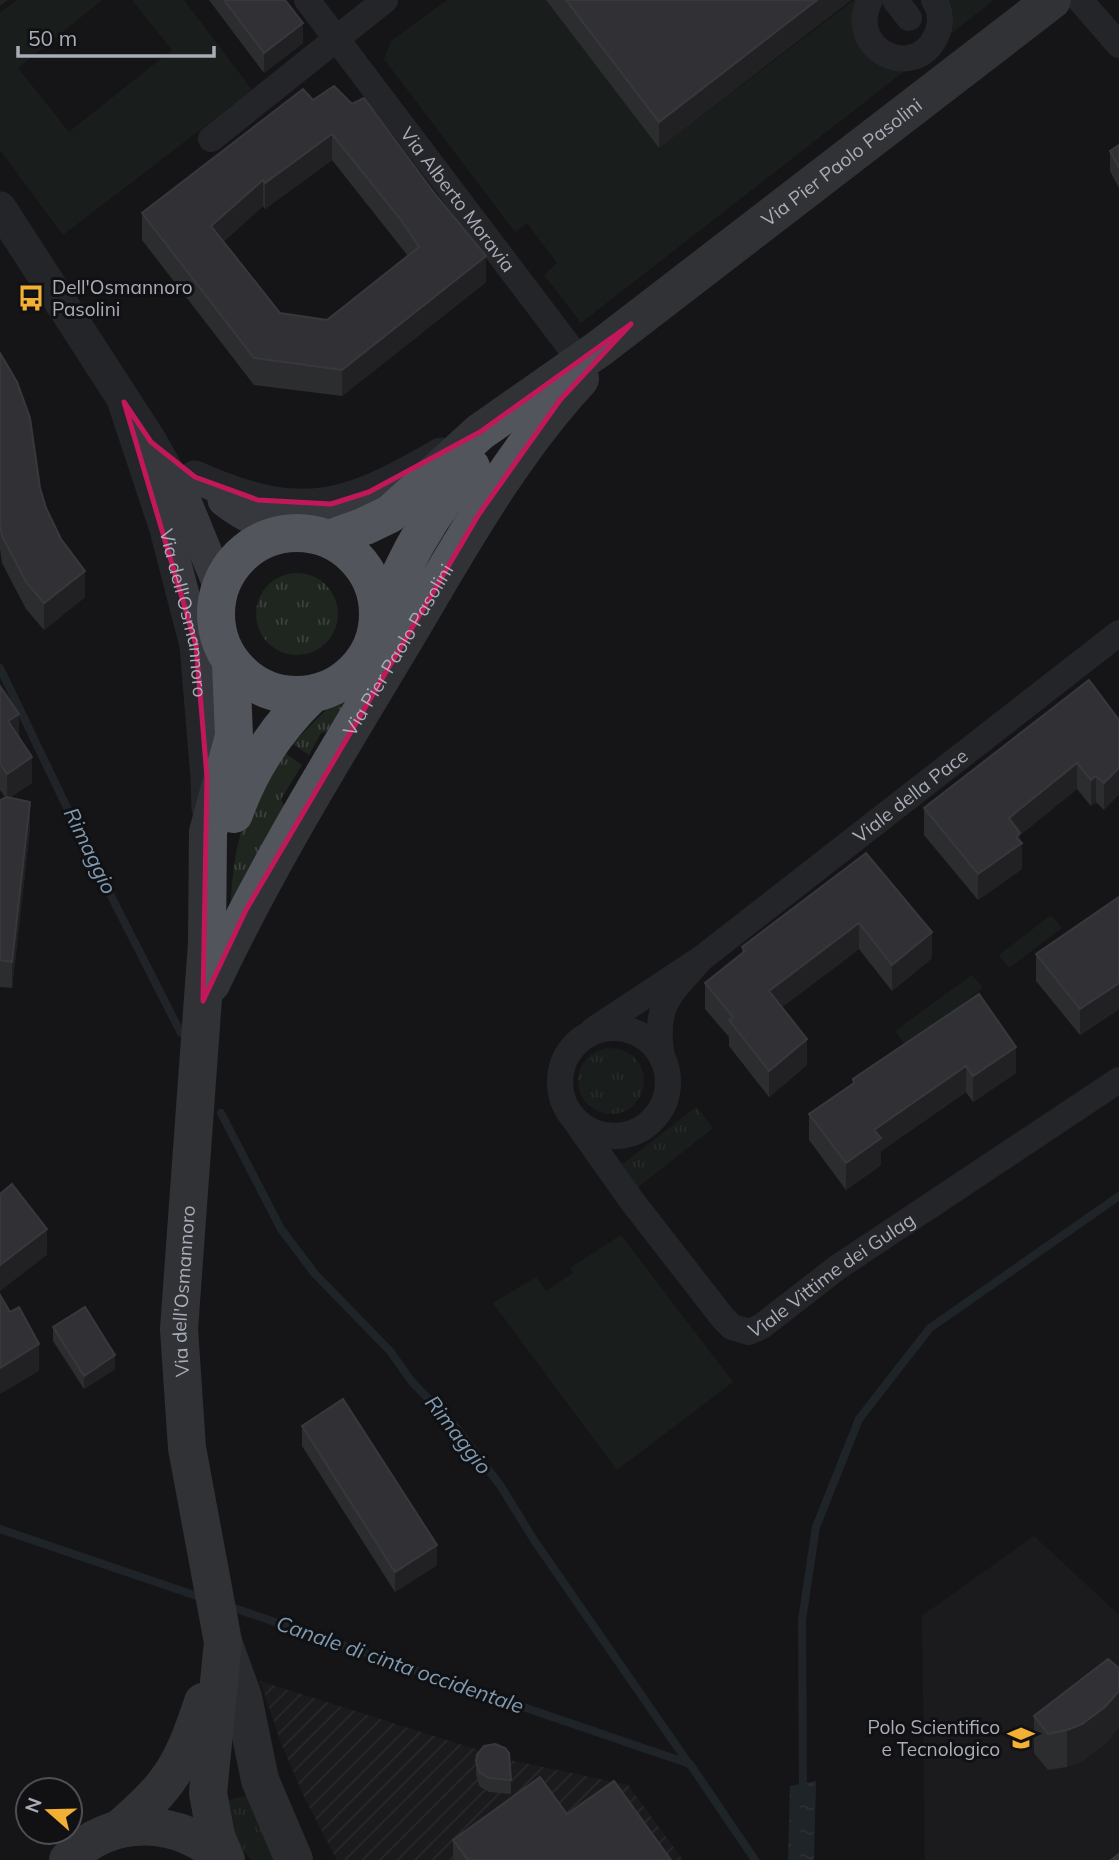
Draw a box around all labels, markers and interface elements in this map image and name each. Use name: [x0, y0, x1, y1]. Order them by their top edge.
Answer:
scale bar: [18, 14, 214, 58]
text: 50 m: [28, 25, 77, 51]
street label: Via Pier Paolo Pasolini: [756, 93, 927, 231]
street label: Via Alberto Moravia: [395, 122, 520, 277]
place label: Dell'Osmannoro Pasolini: [52, 275, 193, 321]
bus stop icon: Dell'Osmannoro Pasolini: [16, 283, 46, 313]
street label: Via dell'Osmannoro: [154, 526, 212, 698]
street label: Via Pier Paolo Pasolini: [337, 559, 458, 740]
street label: Viale della Pace: [848, 743, 972, 848]
water label: Rimaggio: [59, 803, 123, 898]
street label: Via dell'Osmannoro: [167, 1204, 200, 1378]
street label: Viale Vittime dei Gulag: [744, 1207, 919, 1343]
water label: Rimaggio: [420, 1390, 498, 1479]
water label: Canale di cinta occidentale: [273, 1609, 527, 1719]
place label: Polo Scientifico e Tecnologico: [868, 1715, 1000, 1761]
school or university icon: Polo Scientifico e Tecnologico: [1006, 1723, 1036, 1753]
north arrow: [14, 1776, 84, 1846]
text: N: [19, 1794, 47, 1816]

